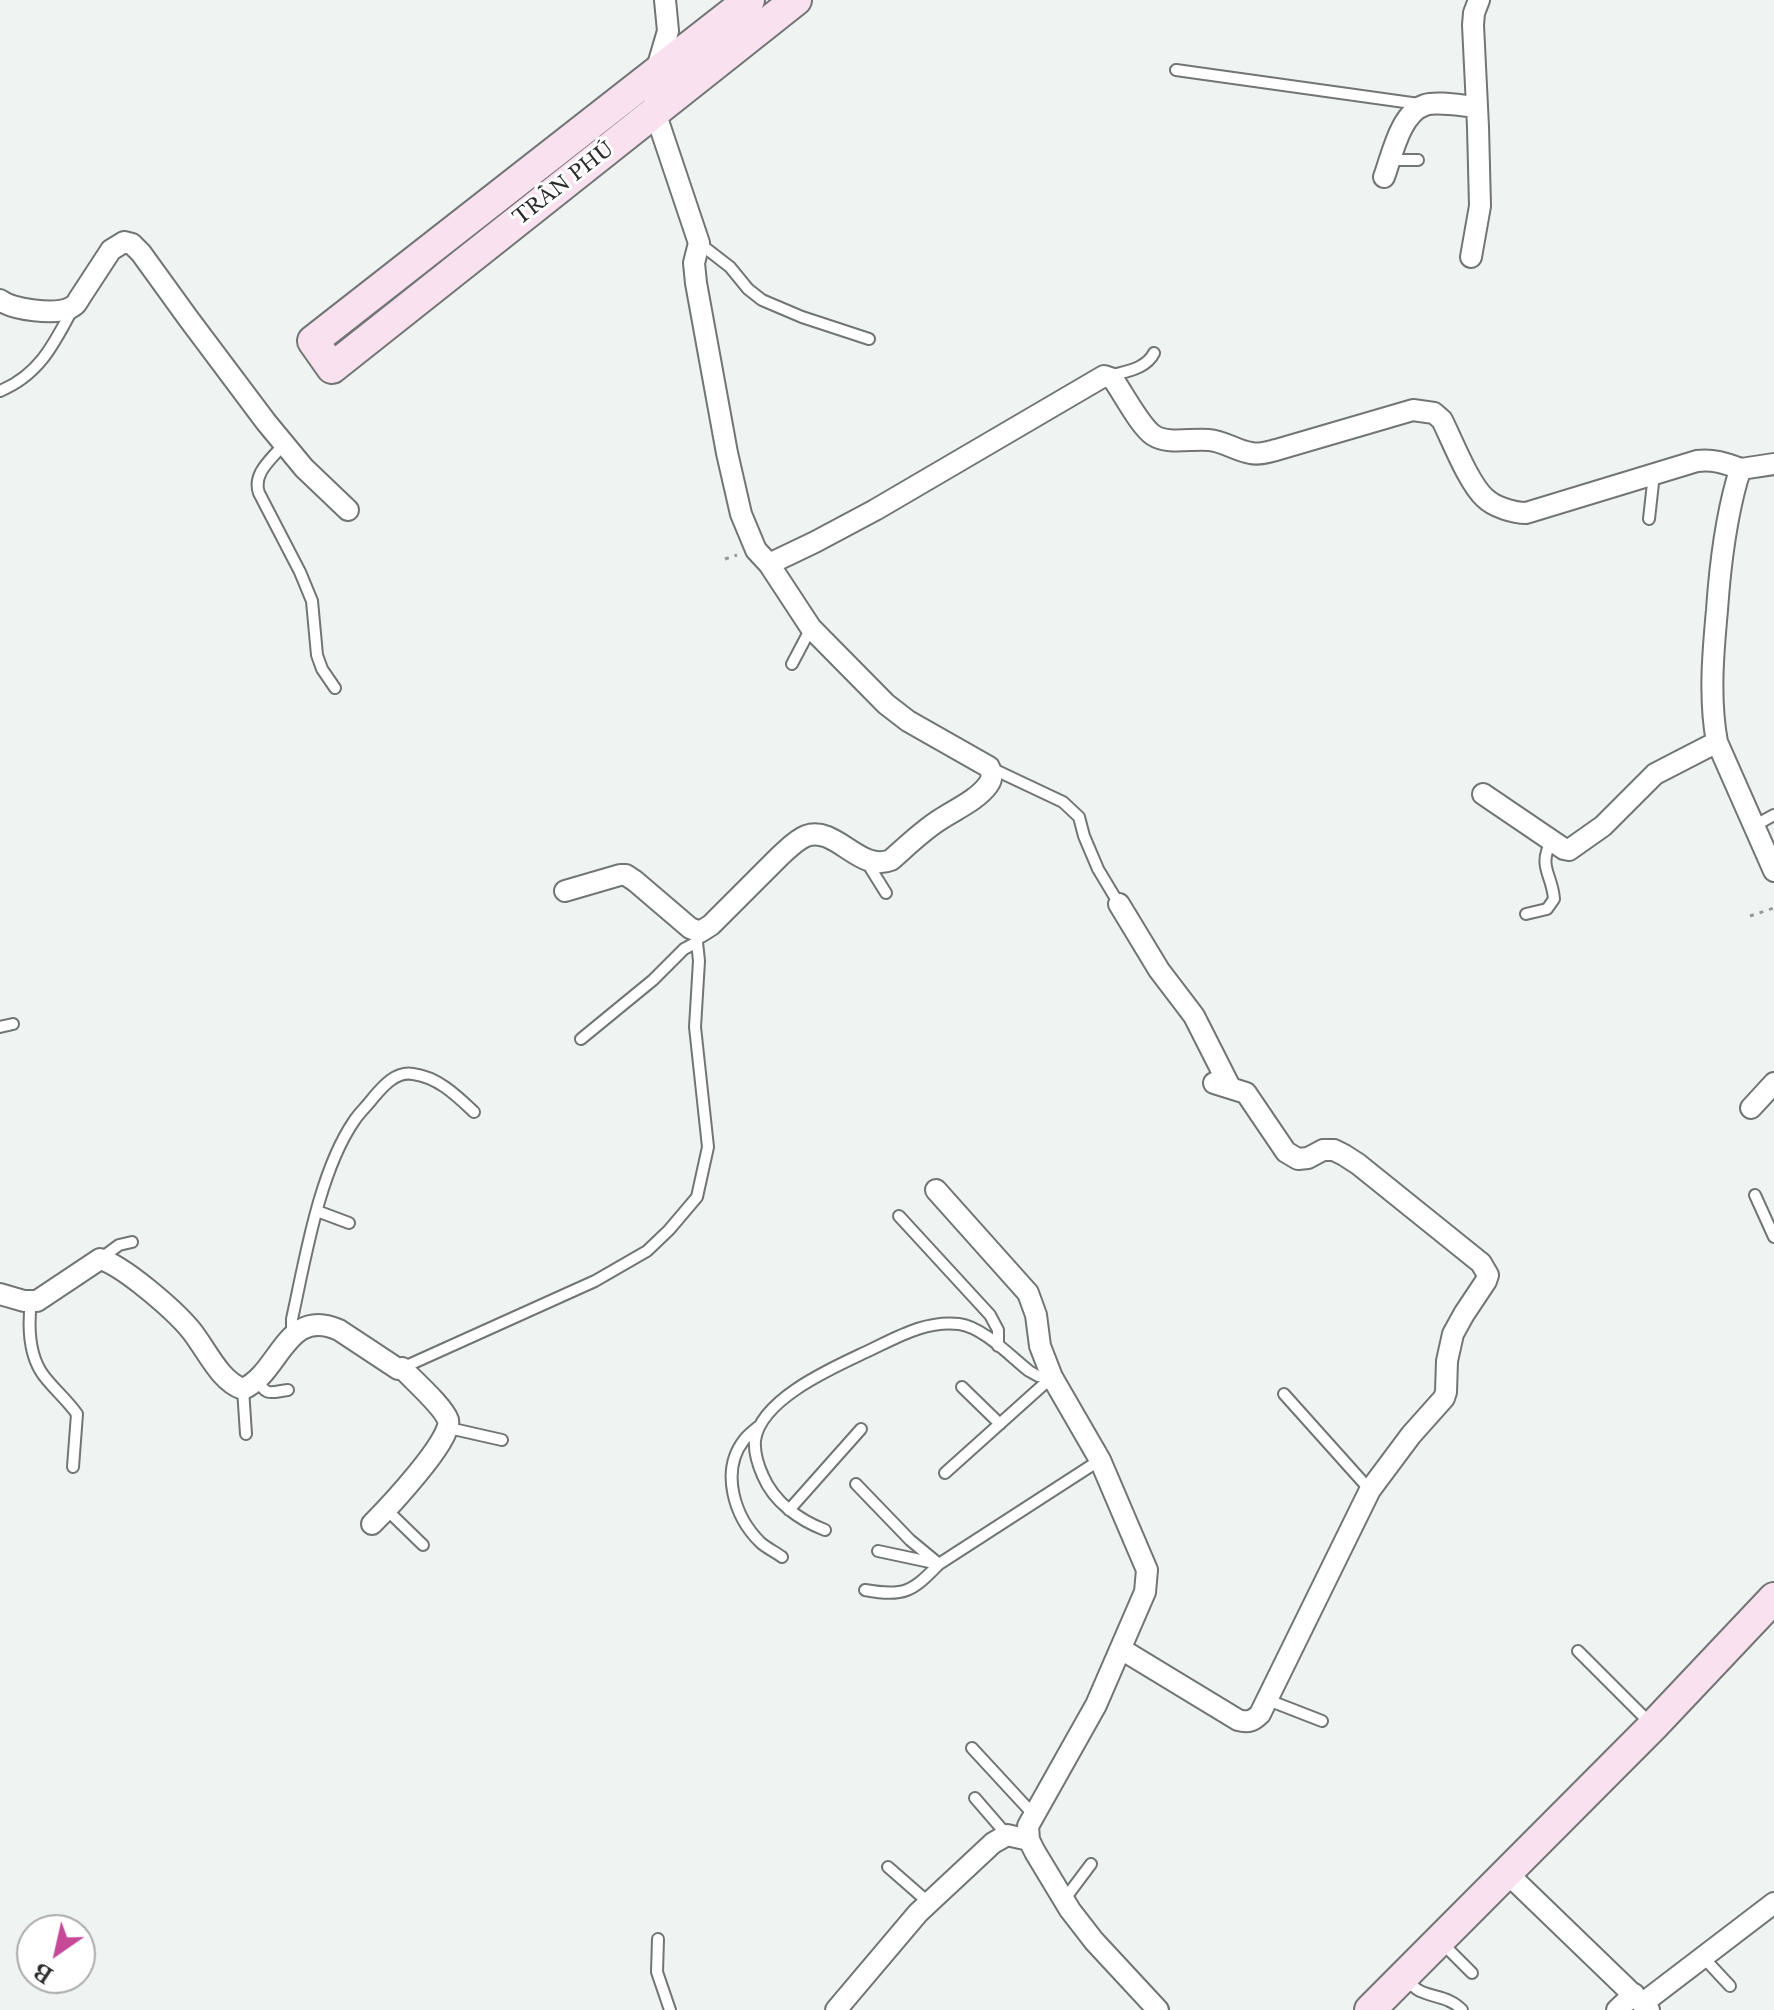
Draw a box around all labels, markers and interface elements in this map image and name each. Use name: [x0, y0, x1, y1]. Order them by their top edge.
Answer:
street label: TRẦN PHÚ: [509, 137, 619, 231]
north arrow: [16, 1914, 96, 1994]
text: B: [29, 1957, 58, 1989]

